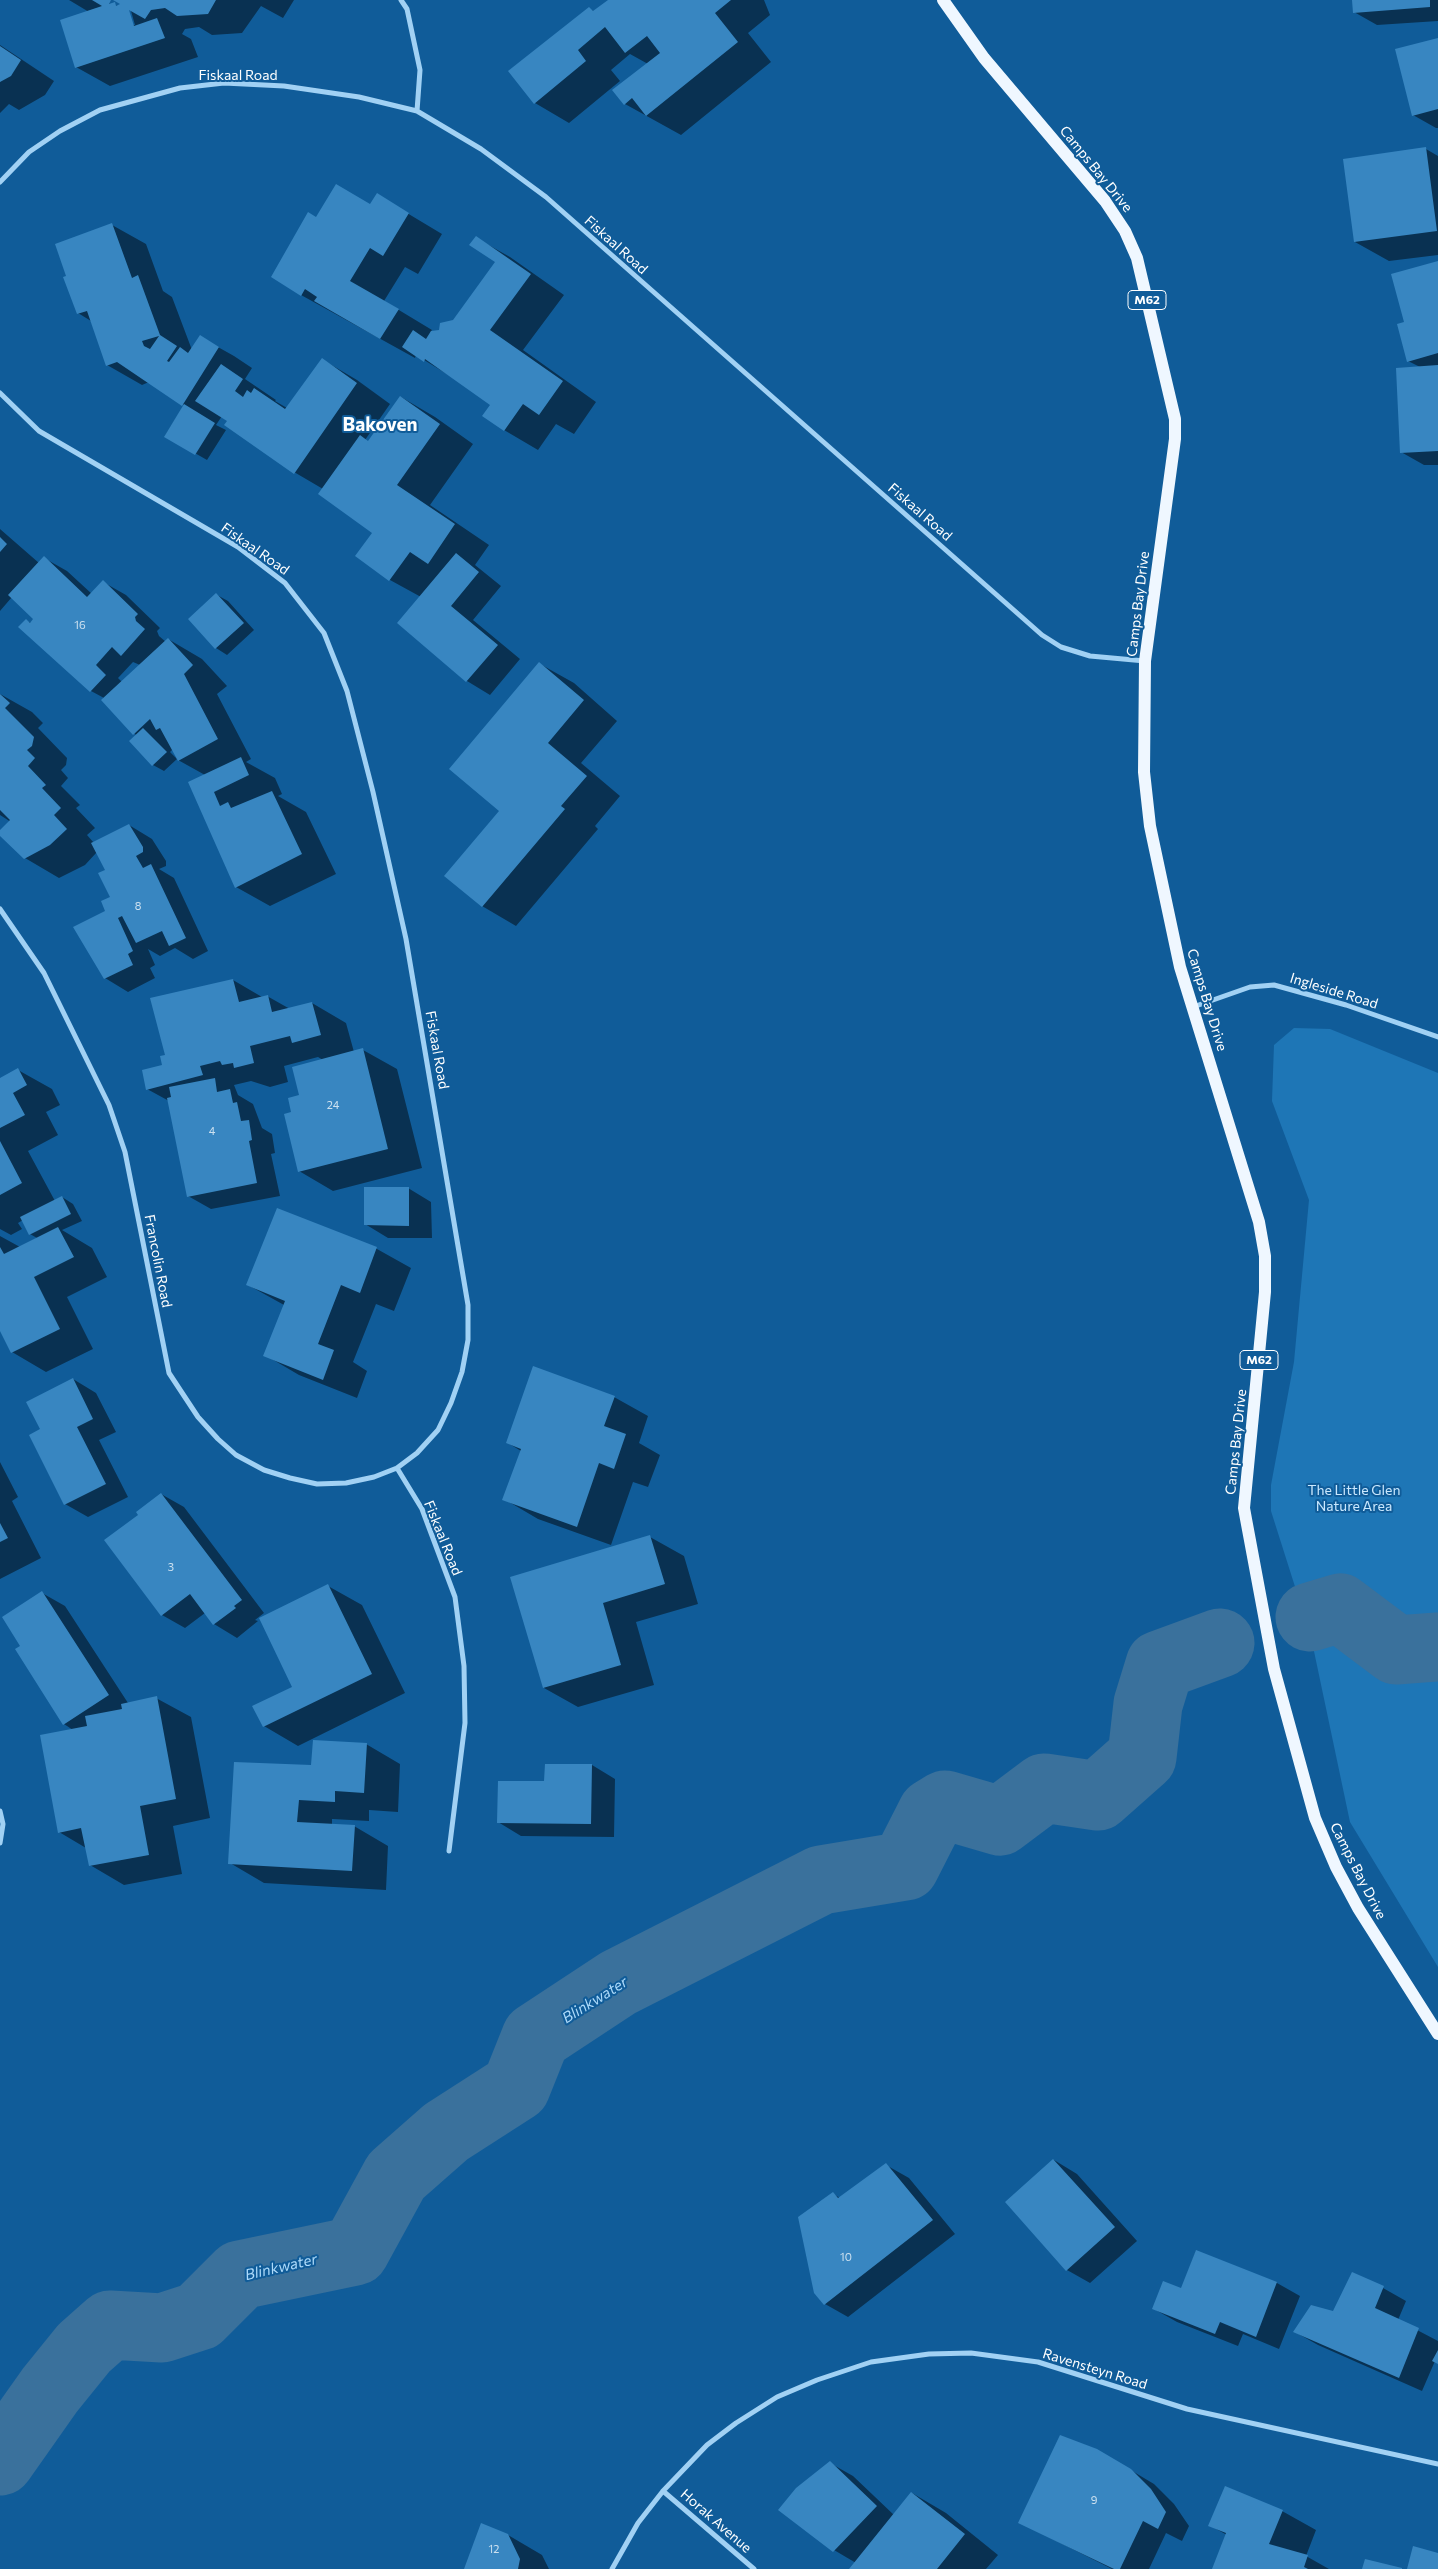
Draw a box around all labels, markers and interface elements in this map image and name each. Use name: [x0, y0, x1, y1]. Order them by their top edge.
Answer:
street label: Fiskaal Road: [198, 67, 278, 83]
street label: Camps Bay Drive: [1056, 122, 1136, 216]
street label: Fiskaal Road: [581, 212, 651, 278]
road number: M62: [1128, 290, 1166, 310]
district label: Bakoven: [343, 414, 417, 436]
street label: Fiskaal Road: [885, 480, 955, 544]
street label: Fiskaal Road: [218, 519, 292, 579]
street label: Camps Bay Drive: [1123, 550, 1153, 658]
house number: 16: [74, 618, 86, 632]
house number: 8: [135, 899, 141, 913]
street label: Camps Bay Drive: [1183, 947, 1231, 1053]
street label: Ingleside Road: [1288, 970, 1380, 1012]
street label: Fiskaal Road: [422, 1010, 452, 1090]
house number: 24: [327, 1098, 339, 1112]
house number: 4: [209, 1124, 215, 1138]
street label: Francolin Road: [141, 1213, 175, 1309]
road number: M62: [1240, 1350, 1278, 1370]
street label: Camps Bay Drive: [1222, 1388, 1250, 1496]
park label: The Little Glen Nature Area: [1307, 1482, 1401, 1514]
street label: Fiskaal Road: [420, 1498, 466, 1578]
house number: 3: [168, 1560, 174, 1574]
street label: Camps Bay Drive: [1326, 1820, 1390, 1922]
water label: Blinkwater: [559, 1973, 631, 2027]
water label: Blinkwater: [243, 2250, 319, 2284]
house number: 10: [840, 2250, 852, 2264]
street label: Ravensteyn Road: [1041, 2345, 1149, 2393]
street label: Horak Avenue: [677, 2486, 755, 2556]
house number: 9: [1091, 2493, 1097, 2507]
house number: 12: [489, 2542, 499, 2556]

